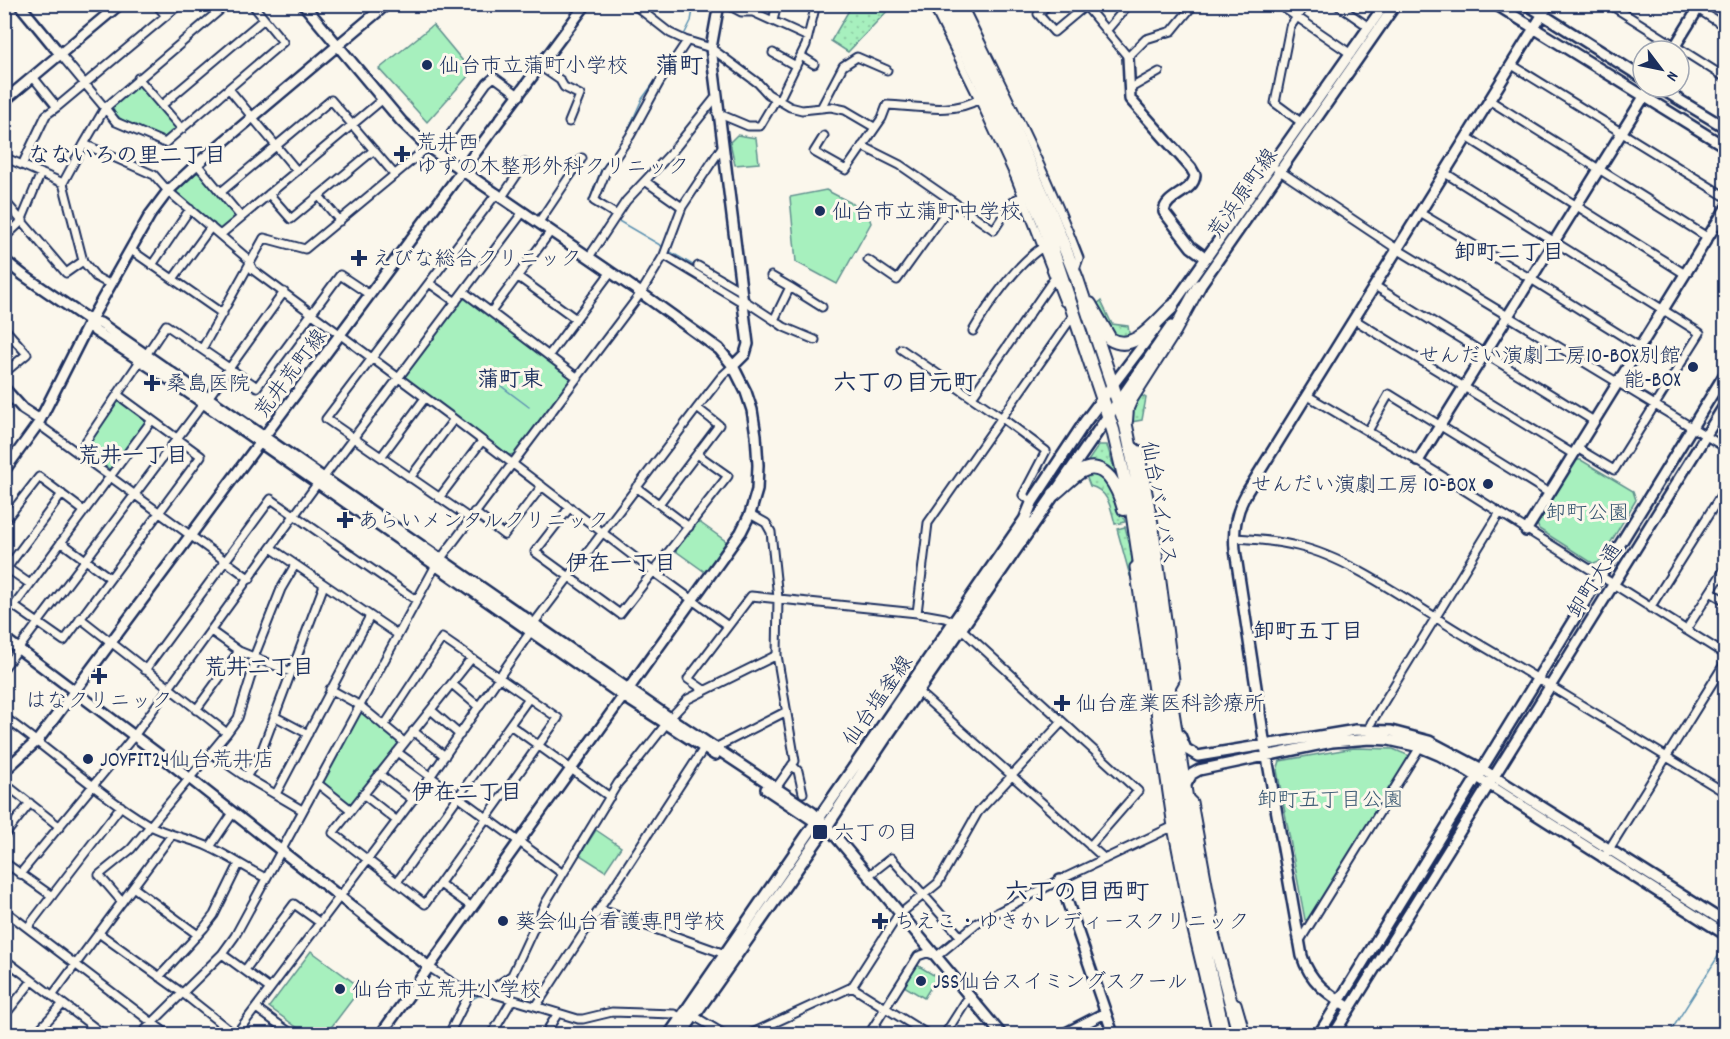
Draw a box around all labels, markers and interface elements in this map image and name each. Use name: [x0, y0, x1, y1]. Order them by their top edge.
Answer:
north arrow: [1631, 39, 1691, 99]
district label: 蒲町: [655, 51, 703, 85]
place label: 仙台市立蒲町小学校: [439, 53, 628, 83]
marker: 仙台市立蒲町小学校: [420, 58, 434, 72]
text: N: [1660, 66, 1683, 85]
place label: 荒井西 ゆずの木整形外科クリニック: [416, 130, 689, 184]
district label: なないろの里二丁目: [28, 142, 226, 173]
street label: 荒浜原町線: [1202, 143, 1287, 246]
marker: 荒井西 ゆずの木整形外科クリニック: [393, 145, 411, 163]
place label: 仙台市立蒲町中学校: [832, 199, 1021, 229]
marker: 仙台市立蒲町中学校: [813, 204, 827, 218]
district label: 卸町二丁目: [1454, 239, 1564, 270]
place label: えびな総合クリニック: [372, 246, 582, 276]
marker: えびな総合クリニック: [350, 249, 368, 267]
street label: 荒井荒町線: [249, 324, 336, 426]
place label: せんだい演劇工房10-BOX別館 能-BOX: [1418, 343, 1681, 397]
marker: せんだい演劇工房10-BOX別館 能-BOX: [1686, 360, 1700, 374]
district label: 蒲町東: [477, 366, 543, 397]
district label: 六丁の目元町: [833, 368, 977, 402]
place label: 桑島医院: [166, 371, 250, 401]
marker: 桑島医院: [143, 374, 161, 392]
street label: 仙台バイパス: [1131, 439, 1183, 568]
district label: 荒井一丁目: [78, 442, 188, 473]
place label: せんだい演劇工房 10-BOX: [1251, 472, 1476, 502]
marker: せんだい演劇工房 10-BOX: [1481, 477, 1495, 491]
park label: 卸町公園: [1545, 500, 1629, 530]
place label: あらいメンタルクリニック: [358, 508, 609, 538]
marker: あらいメンタルクリニック: [336, 511, 354, 529]
street label: 卸町大通: [1562, 538, 1632, 625]
district label: 伊在一丁目: [566, 550, 676, 581]
district label: 卸町五丁目: [1253, 618, 1363, 649]
street label: 仙台塩釜線: [837, 650, 922, 753]
district label: 荒井二丁目: [204, 654, 314, 685]
marker: はなクリニック: [90, 667, 108, 685]
place label: はなクリニック: [26, 688, 173, 718]
place label: 仙台産業医科診療所: [1076, 691, 1265, 721]
marker: 仙台産業医科診療所: [1053, 694, 1071, 712]
place label: JOYFIT24仙台荒井店: [100, 747, 275, 777]
marker: JOYFIT24仙台荒井店: [81, 752, 95, 766]
district label: 伊在二丁目: [412, 779, 522, 810]
park label: 卸町五丁目公園: [1257, 787, 1404, 817]
place label: 六丁の目: [834, 820, 918, 850]
marker: 六丁の目: [811, 823, 829, 841]
district label: 六丁の目西町: [1005, 877, 1149, 911]
place label: 葵会仙台看護専門学校: [515, 909, 725, 939]
place label: ちえこ・ゆきかレディースクリニック: [894, 909, 1249, 939]
marker: ちえこ・ゆきかレディースクリニック: [871, 912, 889, 930]
marker: 葵会仙台看護専門学校: [496, 914, 510, 928]
place label: JSS仙台スイミングスクール: [933, 969, 1188, 999]
marker: JSS仙台スイミングスクール: [914, 974, 928, 988]
place label: 仙台市立荒井小学校: [352, 977, 541, 1007]
marker: 仙台市立荒井小学校: [333, 982, 347, 996]

